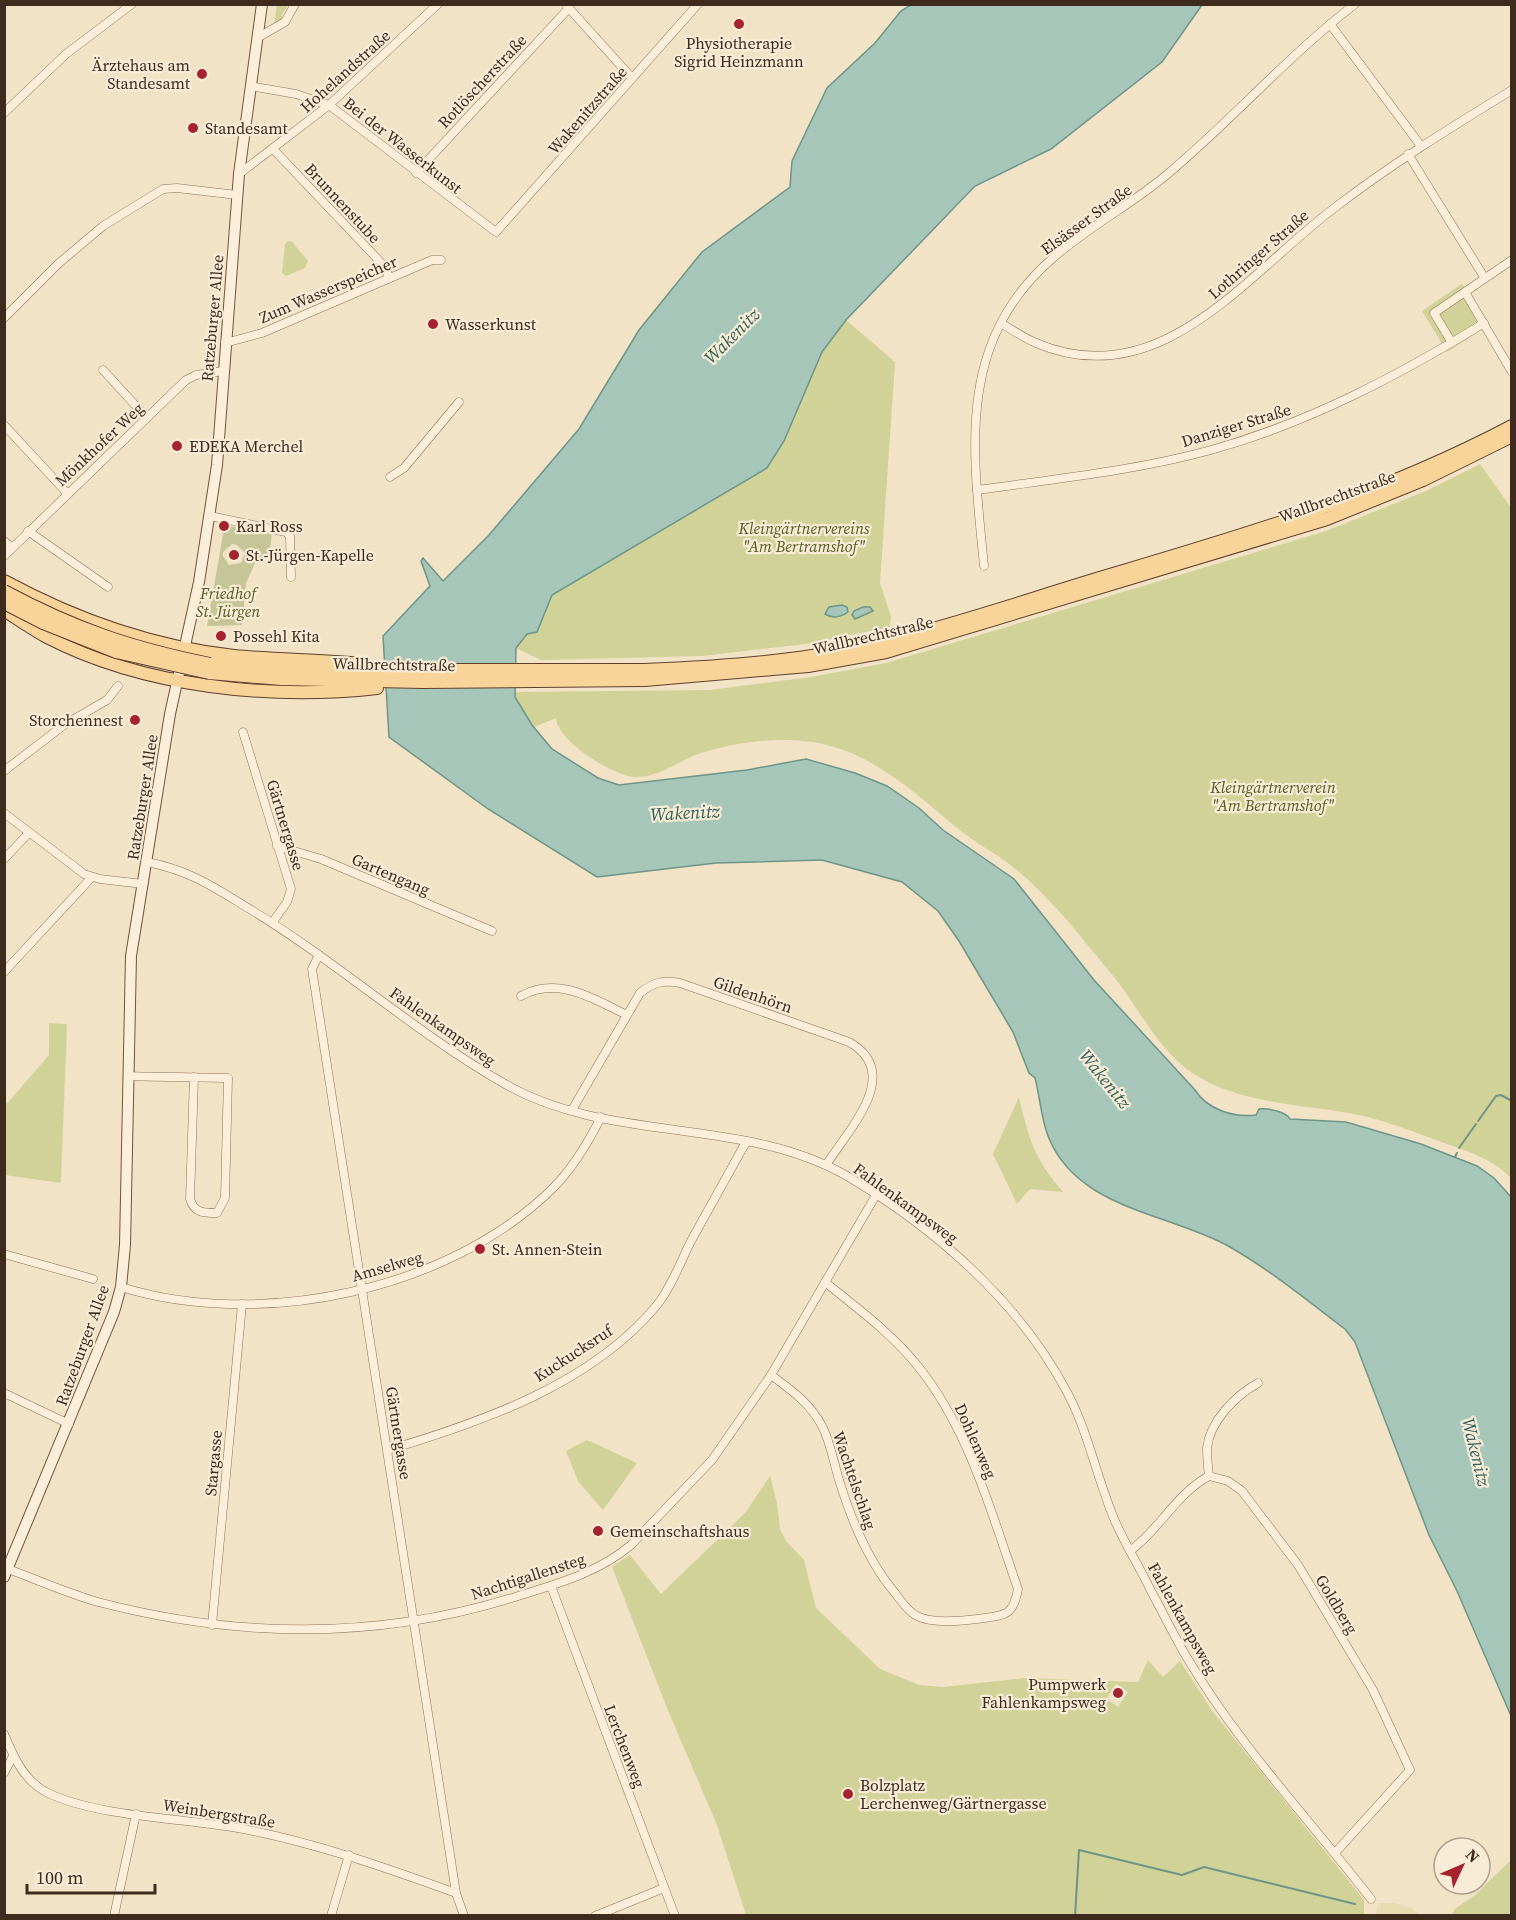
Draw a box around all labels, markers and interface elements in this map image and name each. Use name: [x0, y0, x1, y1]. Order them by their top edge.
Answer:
marker: Physiotherapie Sigrid Heinzmann: [732, 17, 746, 31]
street label: Hohelandstraße: [295, 25, 395, 117]
street label: Rotlöscherstraße: [433, 29, 531, 133]
place label: Physiotherapie Sigrid Heinzmann: [674, 32, 804, 72]
place label: Ärztehaus am Standesamt: [92, 54, 191, 94]
street label: Wakenitzstraße: [542, 61, 632, 159]
marker: Ärztehaus am Standesamt: [195, 67, 209, 81]
street label: Bei der Wasserkunst: [339, 92, 468, 199]
place label: Standesamt: [205, 117, 289, 139]
marker: Standesamt: [186, 121, 200, 135]
street label: Brunnenstube: [300, 158, 386, 248]
street label: Elsässer Straße: [1036, 178, 1136, 260]
street label: Lothringer Straße: [1203, 204, 1313, 304]
street label: Zum Wasserspeicher: [256, 250, 401, 328]
street label: Ratzeburger Allee: [195, 254, 229, 382]
water label: Wakenitz: [698, 302, 766, 369]
place label: Wasserkunst: [445, 313, 537, 335]
marker: Wasserkunst: [426, 317, 440, 331]
street label: Mönkhofer Weg: [50, 397, 148, 491]
street label: Danziger Straße: [1178, 398, 1294, 452]
place label: EDEKA Merchel: [189, 435, 303, 457]
marker: EDEKA Merchel: [170, 439, 184, 453]
street label: Wallbrechtstraße: [1276, 465, 1398, 527]
place label: Karl Ross: [236, 515, 303, 537]
park label: Kleingärtnervereins "Am Bertramshof": [737, 517, 870, 557]
marker: Karl Ross: [217, 519, 231, 533]
place label: St.-Jürgen-Kapelle: [246, 544, 374, 566]
marker: St.-Jürgen-Kapelle: [227, 548, 241, 562]
park label: Friedhof St. Jürgen: [196, 582, 260, 622]
street label: Wallbrechtstraße: [811, 610, 935, 660]
place label: Possehl Kita: [233, 625, 321, 647]
marker: Possehl Kita: [214, 629, 228, 643]
street label: Wallbrechtstraße: [332, 652, 456, 676]
place label: Storchennest: [29, 709, 124, 731]
marker: Storchennest: [128, 713, 142, 727]
street label: Ratzeburger Allee: [121, 732, 163, 862]
park label: Kleingärtnerverein "Am Bertramshof": [1209, 776, 1336, 816]
street label: Gärtnergasse: [262, 777, 310, 873]
water label: Wakenitz: [650, 798, 721, 827]
street label: Gartengang: [348, 848, 434, 900]
street label: Gildenhörn: [711, 970, 796, 1018]
street label: Fahlenkampsweg: [386, 981, 500, 1071]
water label: Wakenitz: [1074, 1044, 1137, 1114]
street label: Fahlenkampsweg: [849, 1157, 963, 1249]
place label: St. Annen-Stein: [492, 1238, 603, 1260]
marker: St. Annen-Stein: [473, 1242, 487, 1256]
street label: Amselweg: [349, 1245, 425, 1287]
street label: Ratzeburger Allee: [50, 1281, 114, 1409]
street label: Kuckucksruf: [529, 1319, 618, 1387]
street label: Gärtnergasse: [381, 1385, 417, 1481]
street label: Dohlenweg: [950, 1400, 1002, 1482]
water label: Wakenitz: [1456, 1415, 1497, 1489]
street label: Wachtelschlag: [828, 1428, 882, 1532]
street label: Stargasse: [199, 1429, 227, 1497]
place label: Gemeinschaftshaus: [610, 1520, 750, 1542]
marker: Gemeinschaftshaus: [591, 1524, 605, 1538]
street label: Nachtigallensteg: [468, 1547, 588, 1605]
street label: Fahlenkampsweg: [1143, 1558, 1223, 1678]
street label: Goldberg: [1311, 1570, 1363, 1638]
place label: Pumpwerk Fahlenkampsweg: [981, 1673, 1106, 1713]
marker: Pumpwerk Fahlenkampsweg: [1111, 1686, 1125, 1700]
street label: Lerchenweg: [599, 1701, 651, 1791]
place label: Bolzplatz Lerchenweg/Gärtnergasse: [860, 1774, 1047, 1814]
marker: Bolzplatz Lerchenweg/Gärtnergasse: [841, 1787, 855, 1801]
street label: Weinbergstraße: [161, 1793, 277, 1833]
north arrow: [1432, 1836, 1492, 1896]
text: N: [1461, 1844, 1485, 1868]
scale bar: [27, 1857, 154, 1895]
text: 100 m: [36, 1865, 83, 1890]

